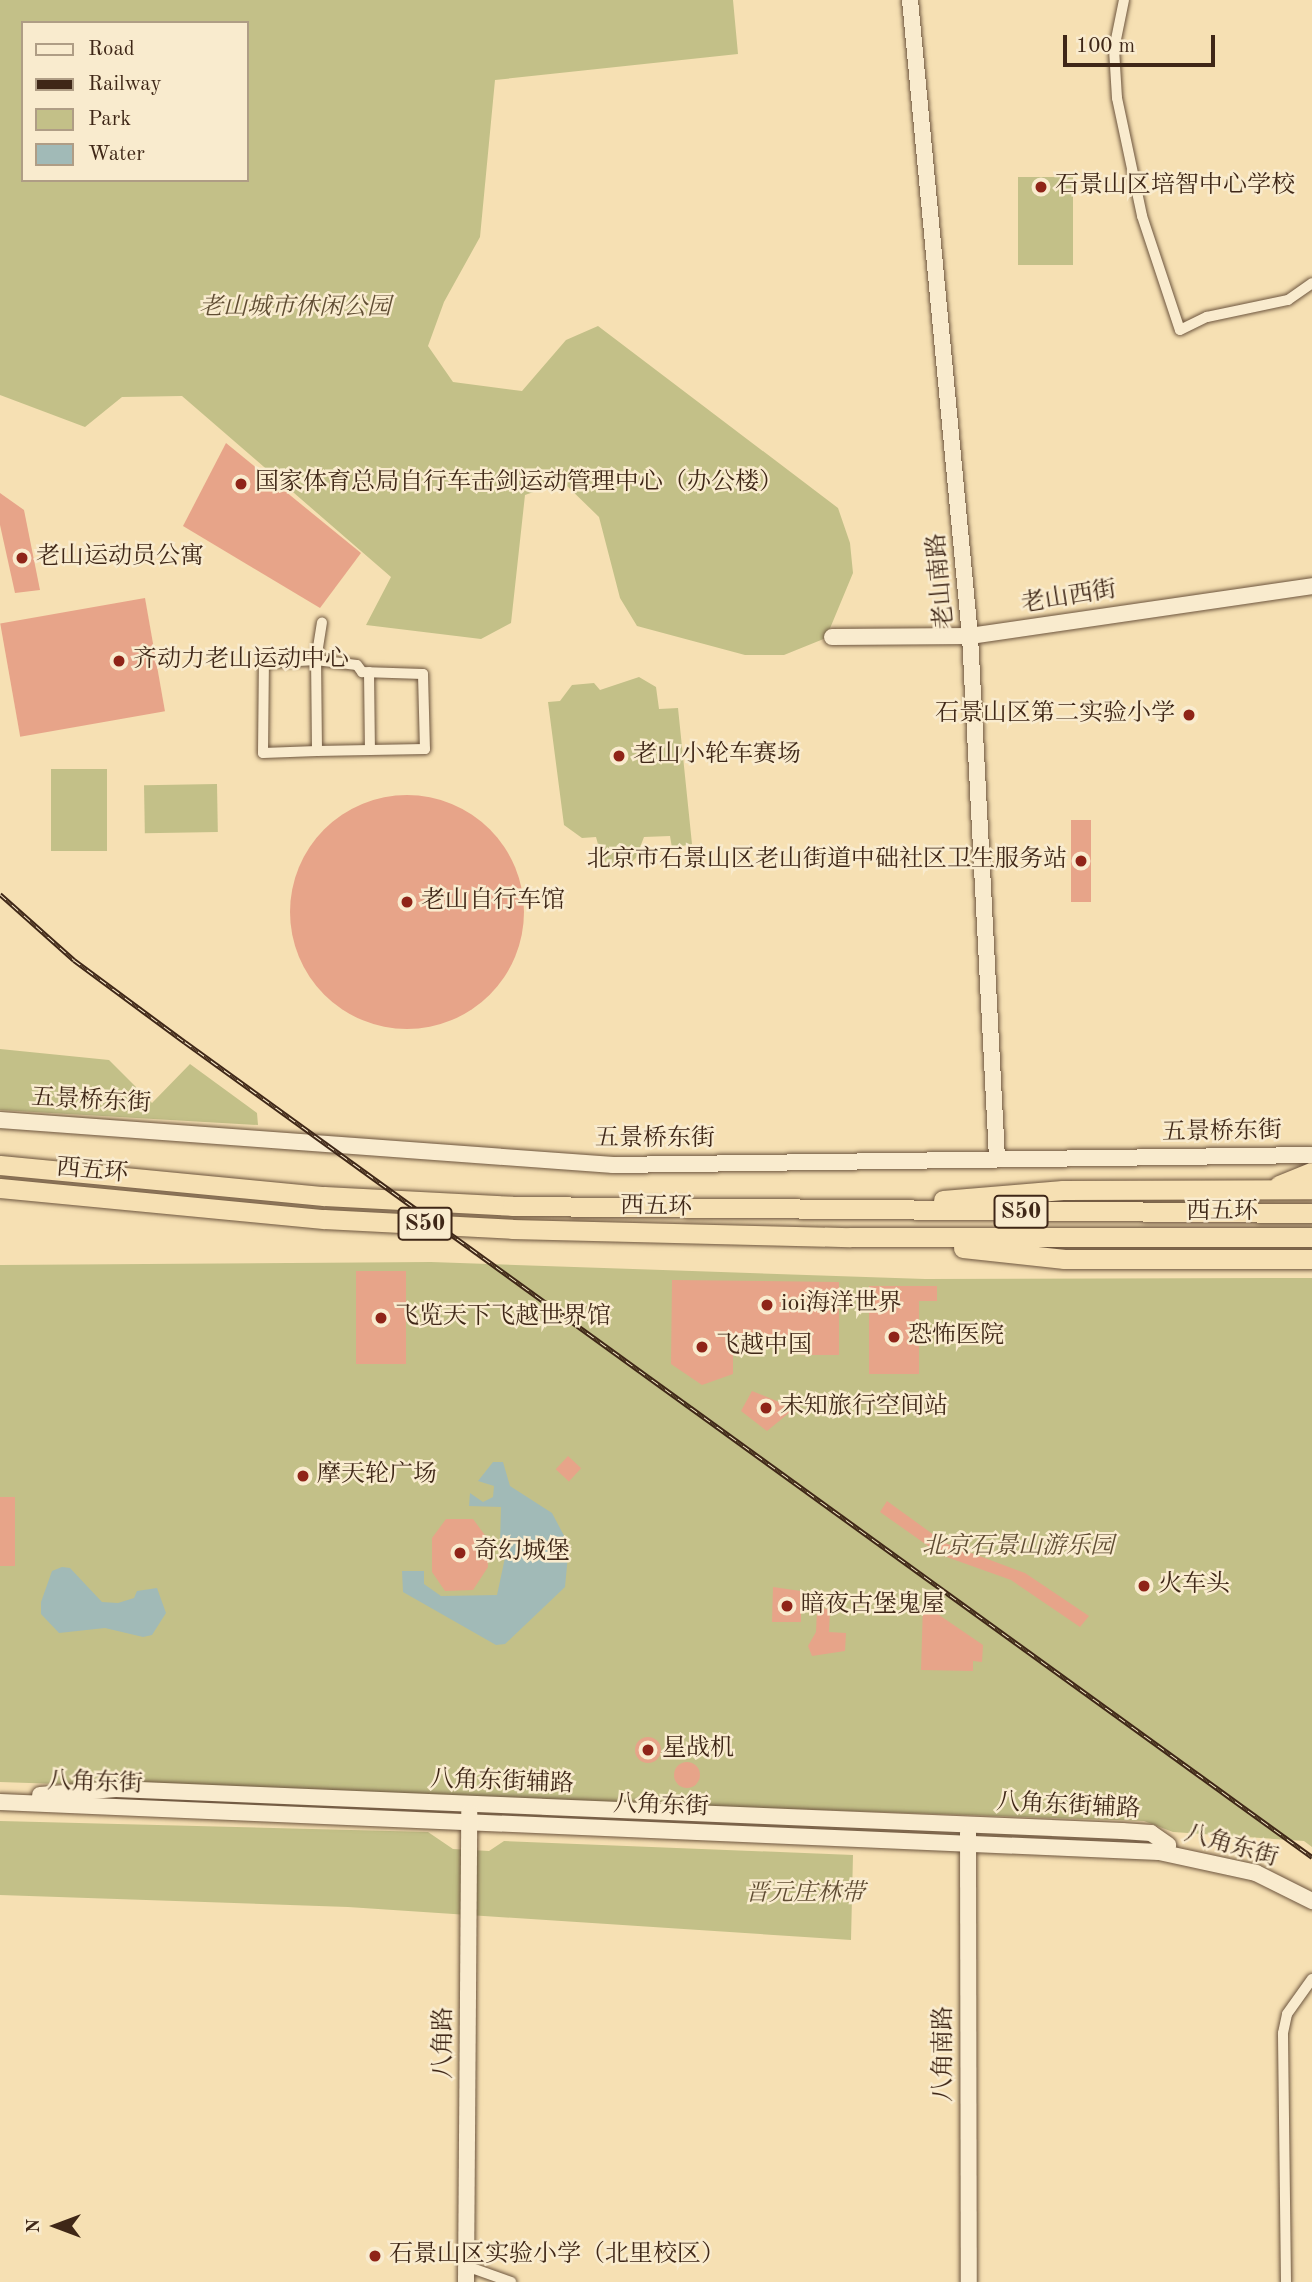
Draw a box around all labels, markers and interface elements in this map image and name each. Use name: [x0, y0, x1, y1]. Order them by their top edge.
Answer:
legend: [21, 21, 248, 182]
scale bar: [1067, 21, 1219, 65]
text: 100 m: [1076, 36, 1135, 57]
text: Road: [88, 39, 135, 60]
text: Railway: [88, 74, 162, 95]
text: Park: [88, 109, 131, 130]
text: Water: [88, 144, 145, 165]
place label: 石景山区培智中心学校: [1055, 173, 1295, 201]
marker: 石景山区培智中心学校: [1033, 179, 1049, 195]
park label: 老山城市休闲公园: [199, 295, 391, 323]
place label: 国家体育总局自行车击剑运动管理中心（办公楼）: [255, 470, 783, 498]
marker: 国家体育总局自行车击剑运动管理中心（办公楼）: [233, 476, 249, 492]
street label: 老山南路: [923, 532, 961, 630]
place label: 老山运动员公寓: [36, 544, 204, 572]
marker: 老山运动员公寓: [14, 550, 30, 566]
street label: 老山西街: [1019, 576, 1119, 620]
place label: 齐动力老山运动中心: [133, 647, 349, 675]
marker: 齐动力老山运动中心: [111, 653, 127, 669]
place label: 石景山区第二实验小学: [935, 701, 1175, 729]
marker: 石景山区第二实验小学: [1181, 707, 1197, 723]
place label: 老山小轮车赛场: [633, 742, 801, 770]
marker: 老山小轮车赛场: [611, 748, 627, 764]
place label: 北京市石景山区老山街道中础社区卫生服务站: [587, 847, 1067, 875]
marker: 北京市石景山区老山街道中础社区卫生服务站: [1073, 853, 1089, 869]
place label: 老山自行车馆: [421, 888, 565, 916]
marker: 老山自行车馆: [399, 894, 415, 910]
street label: 五景桥东街: [30, 1084, 152, 1120]
street label: 五景桥东街: [1162, 1118, 1282, 1148]
street label: 五景桥东街: [595, 1126, 715, 1154]
street label: 西五环: [55, 1155, 129, 1189]
road number: S50: [993, 1192, 1049, 1232]
street label: 西五环: [620, 1193, 692, 1223]
street label: 西五环: [1186, 1199, 1258, 1227]
road number: S50: [397, 1204, 453, 1244]
place label: ioi海洋世界: [781, 1291, 902, 1319]
marker: ioi海洋世界: [759, 1297, 775, 1313]
place label: 飞览天下飞越世界馆: [395, 1304, 611, 1332]
marker: 飞览天下飞越世界馆: [373, 1310, 389, 1326]
place label: 恐怖医院: [908, 1323, 1004, 1351]
marker: 恐怖医院: [886, 1329, 902, 1345]
place label: 飞越中国: [716, 1333, 812, 1361]
marker: 飞越中国: [694, 1339, 710, 1355]
place label: 未知旅行空间站: [780, 1394, 948, 1422]
marker: 未知旅行空间站: [758, 1400, 774, 1416]
place label: 摩天轮广场: [317, 1462, 437, 1490]
marker: 摩天轮广场: [295, 1468, 311, 1484]
park label: 北京石景山游乐园: [922, 1534, 1114, 1562]
place label: 奇幻城堡: [474, 1539, 570, 1567]
marker: 奇幻城堡: [452, 1545, 468, 1561]
place label: 火车头: [1158, 1572, 1230, 1600]
marker: 火车头: [1136, 1578, 1152, 1594]
place label: 暗夜古堡鬼屋: [801, 1592, 945, 1620]
marker: 暗夜古堡鬼屋: [779, 1598, 795, 1614]
place label: 星战机: [662, 1736, 734, 1764]
marker: 星战机: [640, 1742, 656, 1758]
street label: 八角东街辅路: [430, 1766, 574, 1800]
street label: 八角东街: [47, 1768, 143, 1800]
street label: 八角东街辅路: [995, 1789, 1141, 1825]
street label: 八角东街: [613, 1791, 709, 1823]
street label: 八角东街: [1181, 1820, 1281, 1874]
park label: 晋元庄林带: [745, 1881, 865, 1909]
street label: 八角南路: [931, 2006, 959, 2102]
street label: 八角路: [431, 2007, 459, 2079]
north arrow: [21, 2191, 91, 2261]
text: N: [25, 2219, 44, 2233]
place label: 石景山区实验小学（北里校区）: [389, 2242, 725, 2270]
marker: 石景山区实验小学（北里校区）: [367, 2248, 383, 2264]

